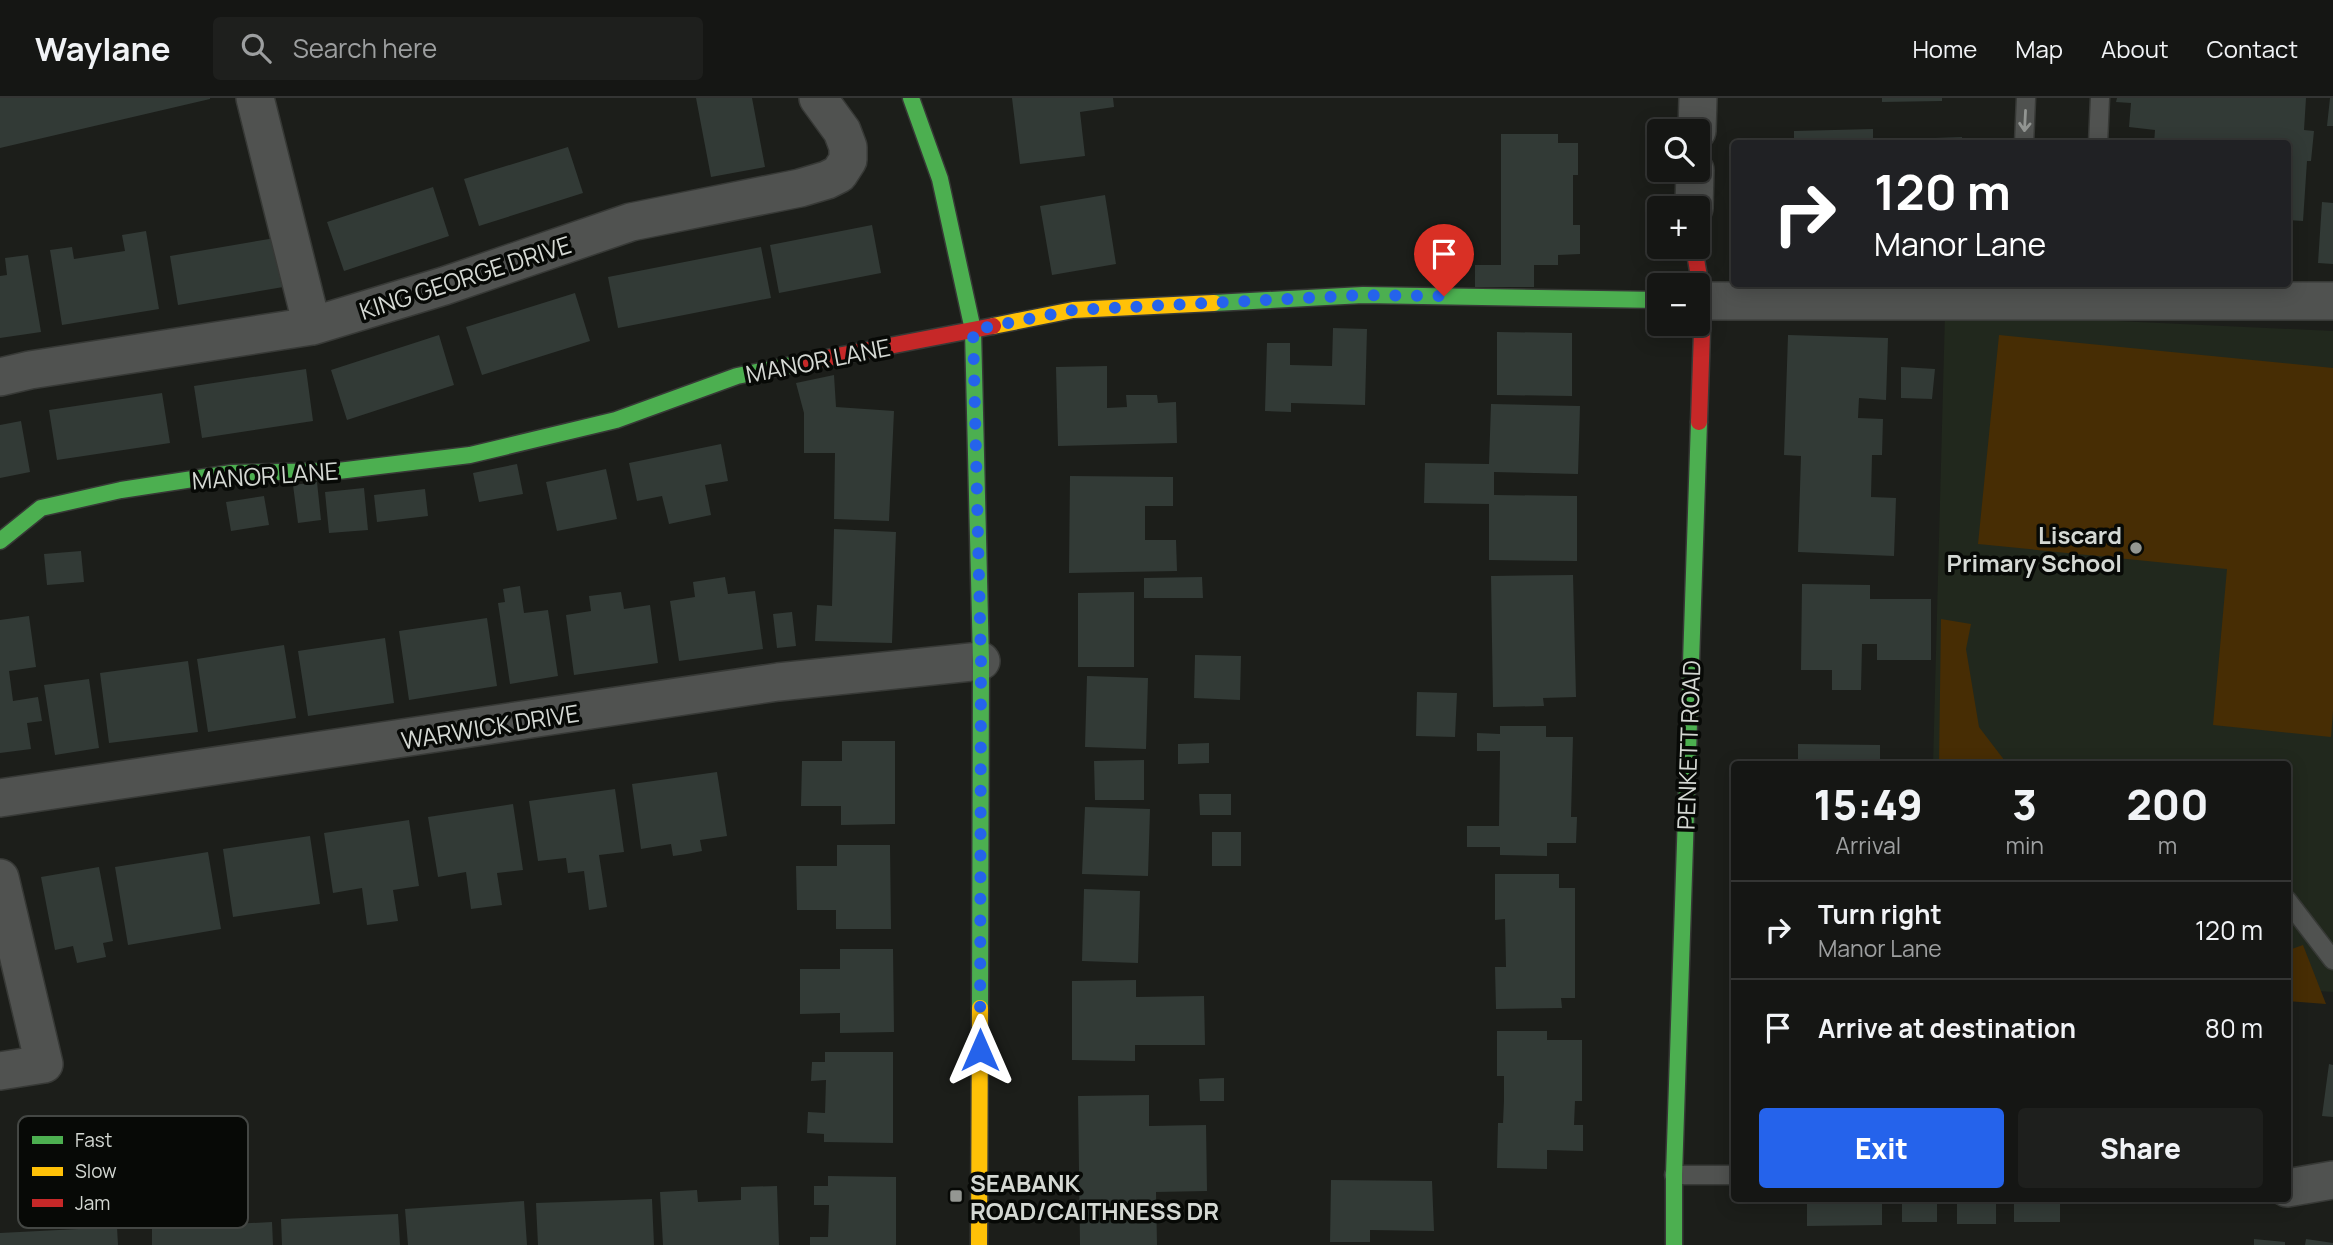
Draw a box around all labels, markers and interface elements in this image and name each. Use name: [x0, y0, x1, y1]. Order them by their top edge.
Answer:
search box: [213, 17, 703, 80]
text: Waylane: [35, 26, 171, 71]
icon: search: [237, 29, 275, 67]
text: Search here: [293, 30, 437, 66]
text: Home: [1912, 32, 1977, 65]
text: Map: [2015, 32, 2063, 65]
text: About: [2101, 32, 2169, 65]
text: Contact: [2207, 32, 2298, 65]
one-way arrow: [2019, 109, 2032, 132]
map controls: [1647, 119, 1710, 336]
button: search: [1647, 119, 1710, 182]
text: 120 m: [1874, 158, 2011, 225]
icon: right: [1759, 168, 1850, 259]
button: +: [1647, 196, 1710, 259]
text: Manor Lane: [1874, 222, 2046, 266]
pin: [1414, 224, 1474, 296]
street label: KING GEORGE DRIVE: [355, 227, 575, 327]
icon: arrive: [1425, 235, 1463, 273]
button: −: [1647, 273, 1710, 336]
street label: MANOR LANE: [743, 330, 893, 390]
street label: MANOR LANE: [191, 453, 339, 497]
place label: Liscard Primary School: [1947, 518, 2122, 579]
marker: Liscard Primary School: [2128, 540, 2144, 556]
street label: PENKETT ROAD: [1669, 659, 1707, 831]
street label: WARWICK DRIVE: [399, 696, 581, 756]
text: 15:49: [1813, 775, 1923, 833]
text: 3: [2012, 775, 2037, 833]
text: 200: [2127, 775, 2208, 833]
text: Arrival: [1835, 829, 1901, 861]
text: min: [2005, 829, 2044, 861]
text: m: [2158, 829, 2177, 861]
text: Turn right: [1818, 896, 1942, 932]
icon: right: [1759, 911, 1797, 949]
text: 120 m: [2195, 912, 2263, 948]
text: Manor Lane: [1818, 932, 1942, 964]
icon: arrive: [1759, 1009, 1797, 1047]
text: Arrive at destination: [1818, 1010, 2076, 1046]
text: 80 m: [2205, 1010, 2263, 1046]
position arrow: [943, 1013, 1017, 1087]
button: Exit: [1759, 1108, 2004, 1188]
button: Share: [2018, 1108, 2263, 1188]
legend: [18, 1116, 248, 1228]
text: Fast: [75, 1127, 112, 1153]
text: Slow: [75, 1158, 117, 1184]
place label: SEABANK ROAD/CAITHNESS DR: [970, 1166, 1219, 1227]
marker: SEABANK ROAD/CAITHNESS DR: [948, 1188, 964, 1204]
text: Jam: [75, 1190, 110, 1216]

